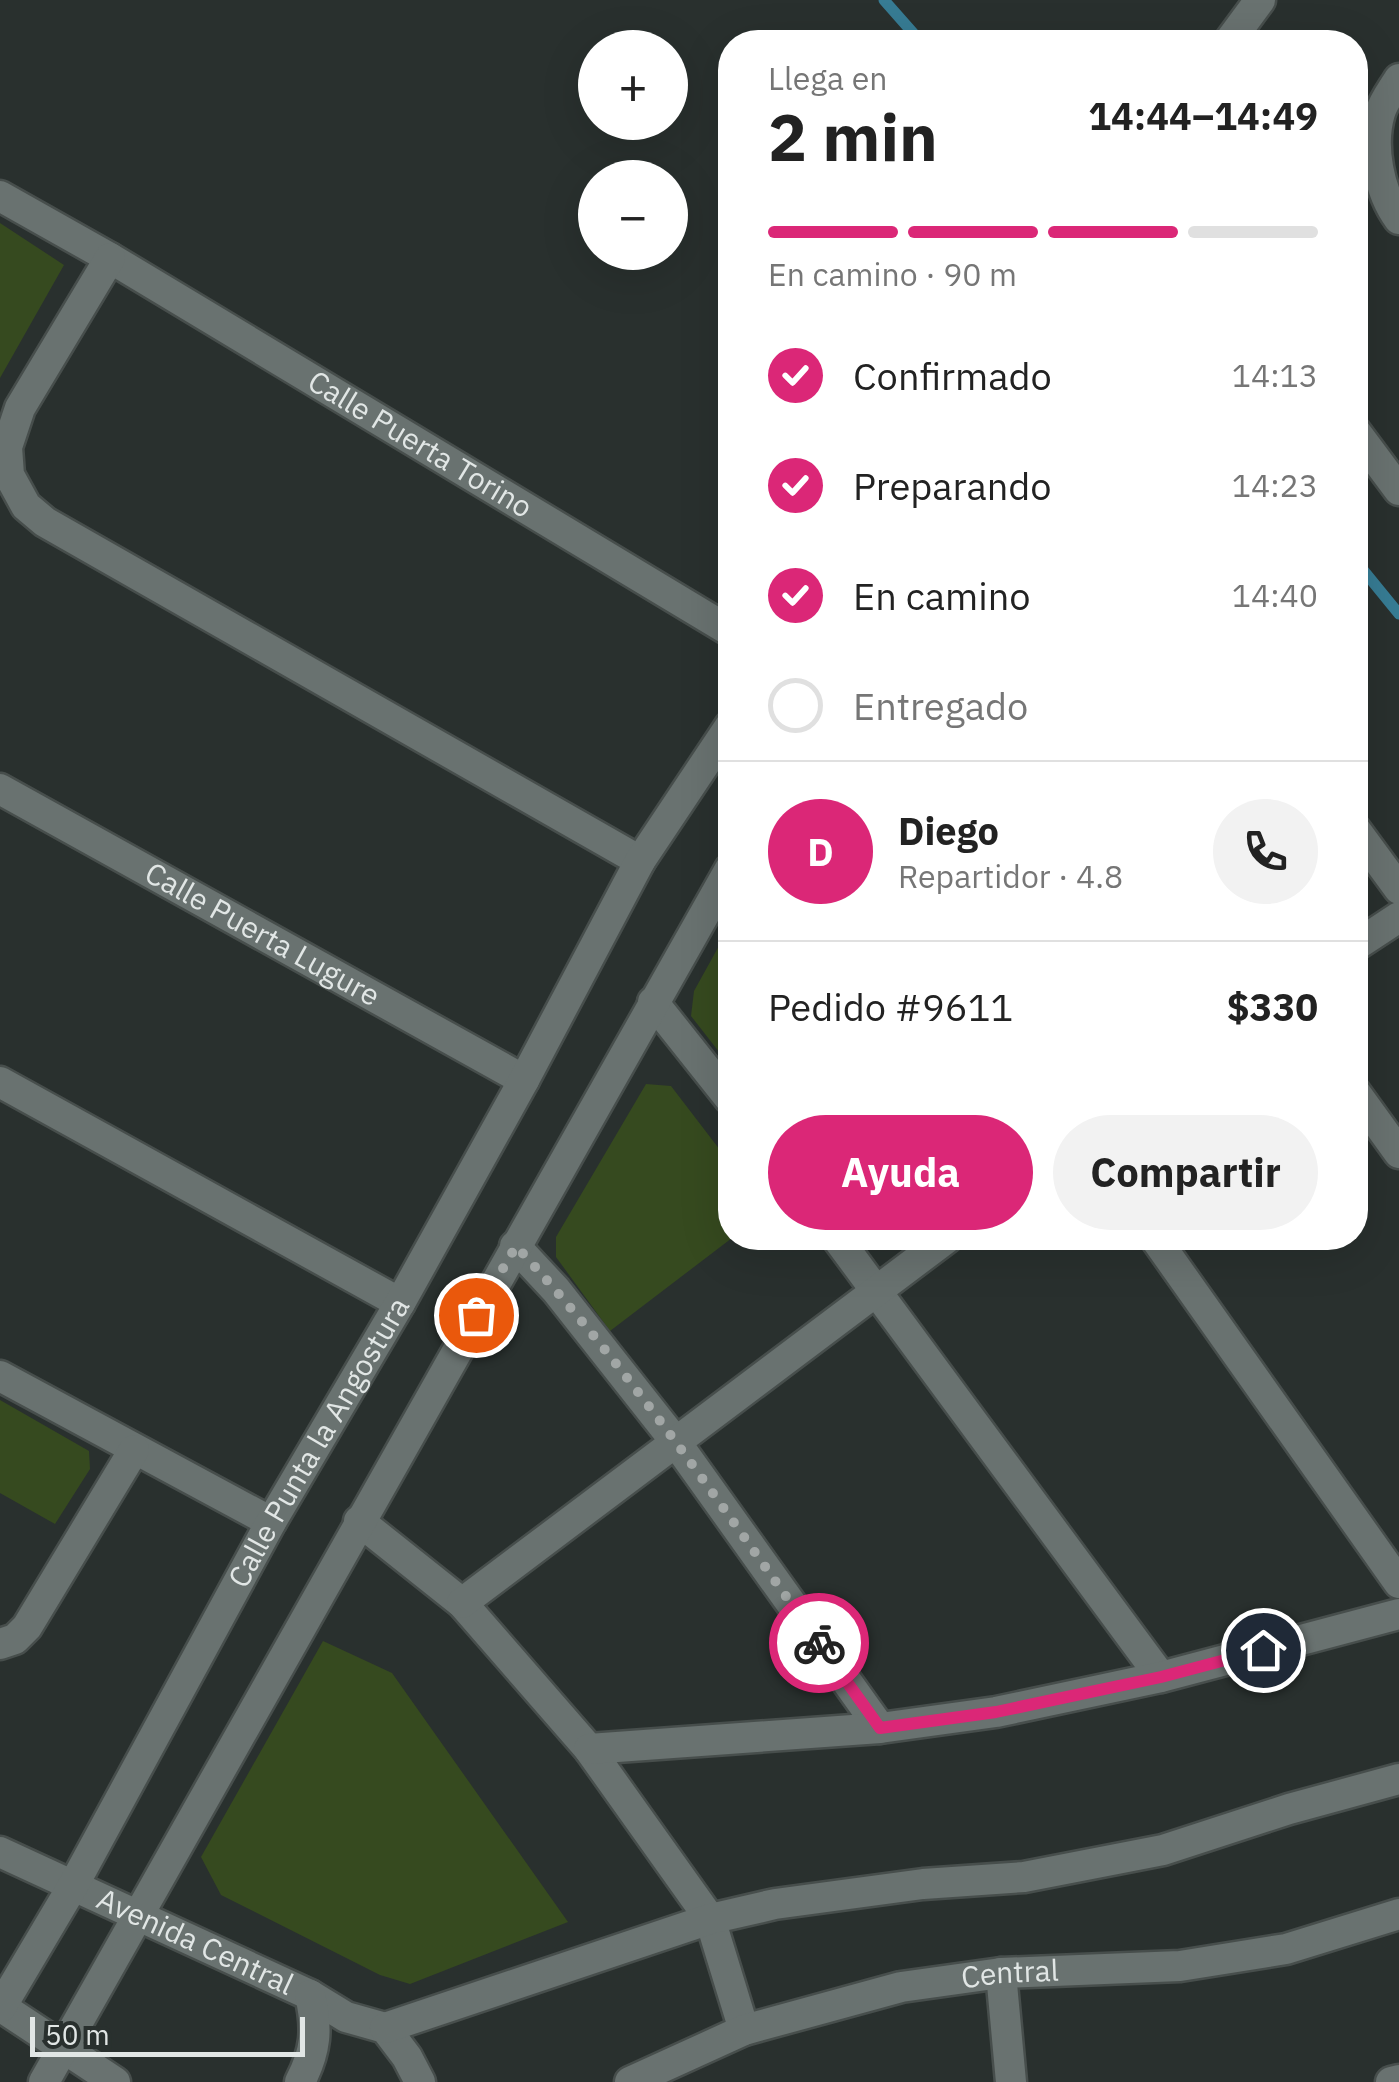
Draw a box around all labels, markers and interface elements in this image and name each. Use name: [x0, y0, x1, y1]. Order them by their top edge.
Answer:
map controls: [578, 30, 688, 270]
button: +: [578, 30, 688, 140]
text: Llega en: [768, 57, 888, 99]
text: 14:44–14:49: [1088, 91, 1318, 140]
text: 2 min: [768, 94, 938, 179]
button: −: [578, 160, 688, 270]
text: En camino · 90 m: [768, 253, 1017, 295]
icon: check: [768, 348, 823, 403]
text: Confirmado: [853, 351, 1052, 400]
text: 14:13: [1232, 354, 1318, 396]
street label: Calle Puerta Torino: [301, 361, 540, 526]
icon: check: [768, 458, 823, 513]
text: Preparando: [853, 461, 1052, 510]
text: 14:23: [1232, 464, 1318, 506]
icon: check: [768, 568, 823, 623]
text: En camino: [853, 571, 1031, 620]
text: 14:40: [1232, 574, 1318, 616]
text: Entregado: [853, 681, 1028, 730]
button: phone: [1213, 799, 1318, 904]
text: Diego: [898, 806, 999, 855]
text: D: [807, 827, 834, 876]
street label: Calle Puerta Lugure: [139, 852, 387, 1014]
text: Repartidor · 4.8: [898, 855, 1123, 897]
text: Pedido #9611: [768, 982, 1013, 1031]
text: $330: [1227, 982, 1318, 1031]
button: Ayuda: [768, 1115, 1033, 1230]
button: Compartir: [1053, 1115, 1318, 1230]
pin: [434, 1273, 519, 1358]
icon: bag: [449, 1288, 504, 1343]
street label: Calle Punta la Angostura: [218, 1289, 417, 1594]
courier: [769, 1593, 869, 1693]
pin: [1221, 1608, 1306, 1693]
icon: bike: [792, 1616, 847, 1671]
icon: home: [1236, 1623, 1291, 1678]
street label: Avenida Central: [91, 1878, 301, 2003]
street label: Central: [959, 1950, 1060, 1996]
scale bar: [30, 2012, 305, 2056]
text: 50 m: [45, 2016, 110, 2053]

